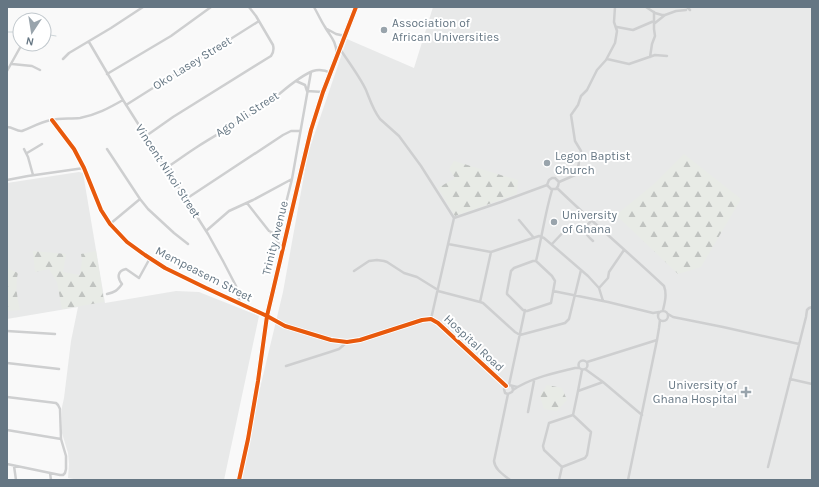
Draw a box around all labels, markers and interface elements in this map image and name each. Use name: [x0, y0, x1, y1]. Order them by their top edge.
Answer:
north arrow: [12, 12, 52, 52]
place label: Association of African Universities: [392, 16, 499, 44]
marker: Association of African Universities: [379, 25, 389, 35]
street label: Oko Lasey Street: [150, 33, 234, 93]
text: N: [25, 34, 35, 48]
street label: Ago Ali Street: [213, 88, 282, 140]
street label: Vincent Nikoi Street: [132, 121, 204, 221]
place label: Legon Baptist Church: [555, 149, 631, 177]
marker: Legon Baptist Church: [542, 158, 552, 168]
street label: Trinity Avenue: [259, 199, 291, 277]
place label: University of Ghana: [562, 208, 618, 236]
marker: University of Ghana: [549, 217, 559, 227]
street label: Mempeasem Street: [153, 244, 255, 305]
street label: Hospital Road: [441, 312, 507, 374]
place label: University of Ghana Hospital: [653, 378, 738, 406]
marker: University of Ghana Hospital: [740, 386, 752, 398]

